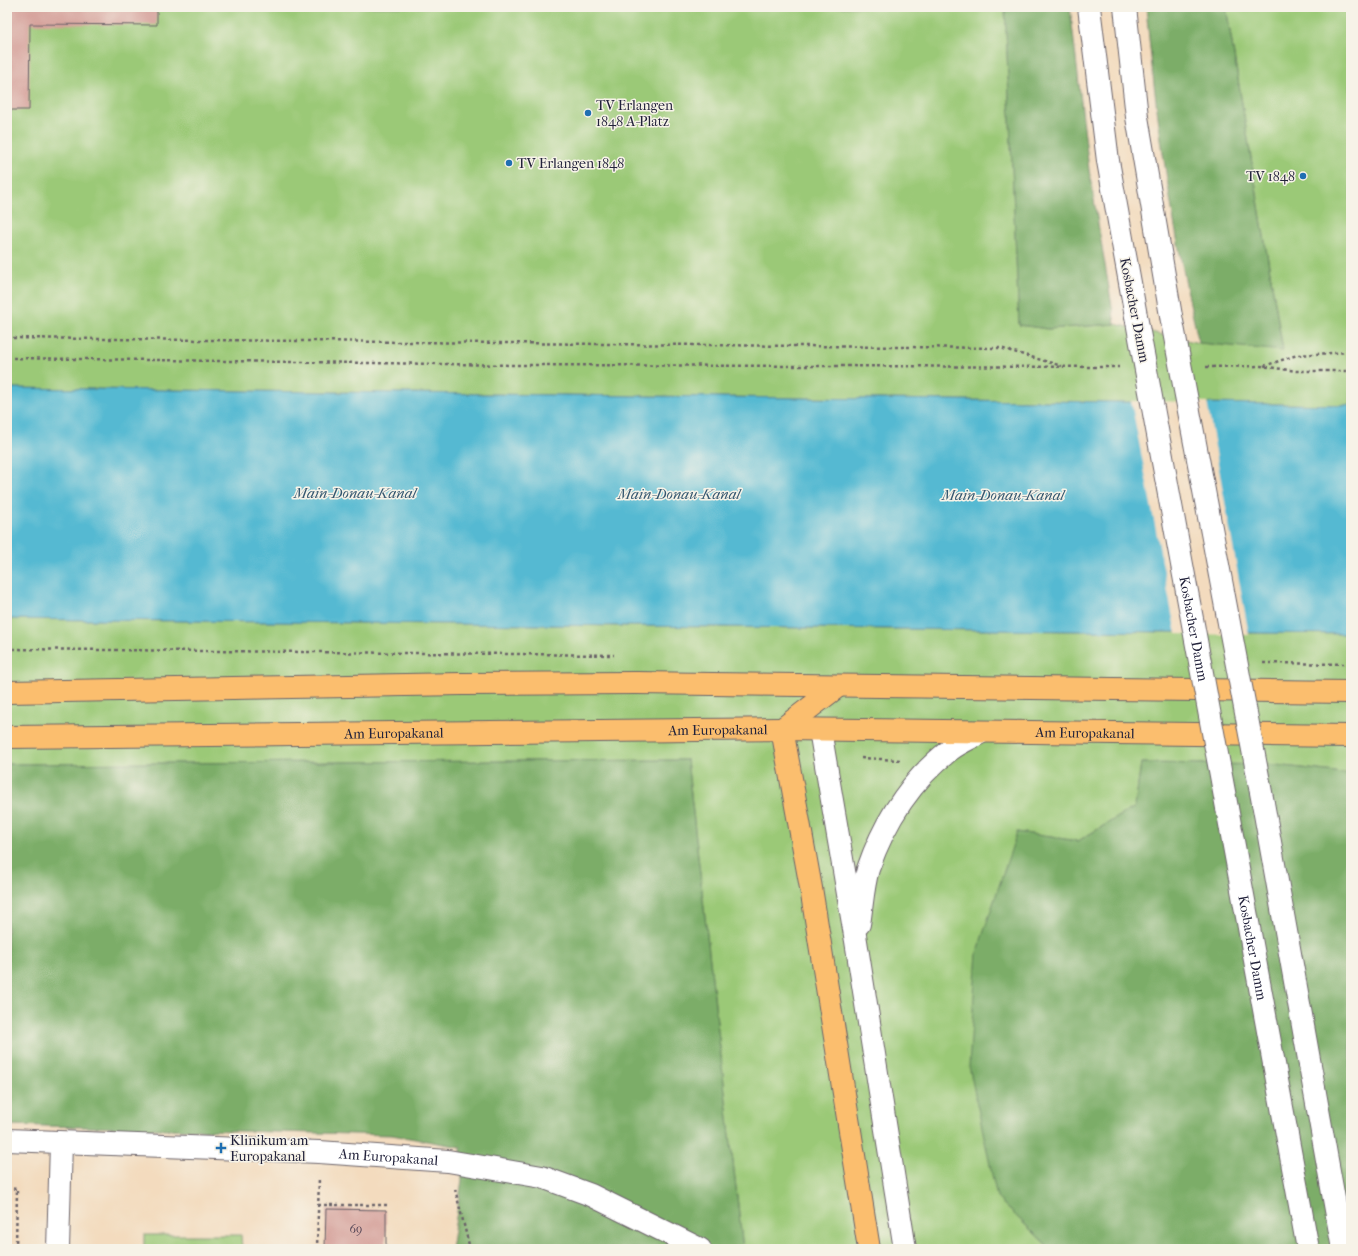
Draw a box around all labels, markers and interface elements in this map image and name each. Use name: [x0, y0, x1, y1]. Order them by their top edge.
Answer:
place label: TV Erlangen 1848 A-Platz: [596, 97, 673, 130]
marker: TV Erlangen 1848 A-Platz: [583, 108, 593, 118]
place label: TV Erlangen 1848: [517, 155, 624, 172]
marker: TV Erlangen 1848: [504, 158, 514, 168]
place label: TV 1848: [1246, 168, 1295, 185]
marker: TV 1848: [1298, 171, 1308, 181]
street label: Kosbacher Damm: [1116, 256, 1153, 364]
water label: Main-Donau-Kanal: [293, 484, 418, 502]
water label: Main-Donau-Kanal: [617, 485, 742, 503]
water label: Main-Donau-Kanal: [941, 486, 1066, 504]
street label: Kosbacher Damm: [1175, 575, 1211, 683]
street label: Am Europakanal: [667, 721, 768, 739]
street label: Am Europakanal: [343, 724, 444, 743]
street label: Am Europakanal: [1034, 724, 1135, 742]
street label: Kosbacher Damm: [1234, 894, 1270, 1002]
place label: Klinikum am Europakanal: [230, 1132, 309, 1165]
marker: Klinikum am Europakanal: [215, 1142, 227, 1154]
street label: Am Europakanal: [337, 1145, 439, 1169]
house number: 69: [350, 1222, 362, 1236]

